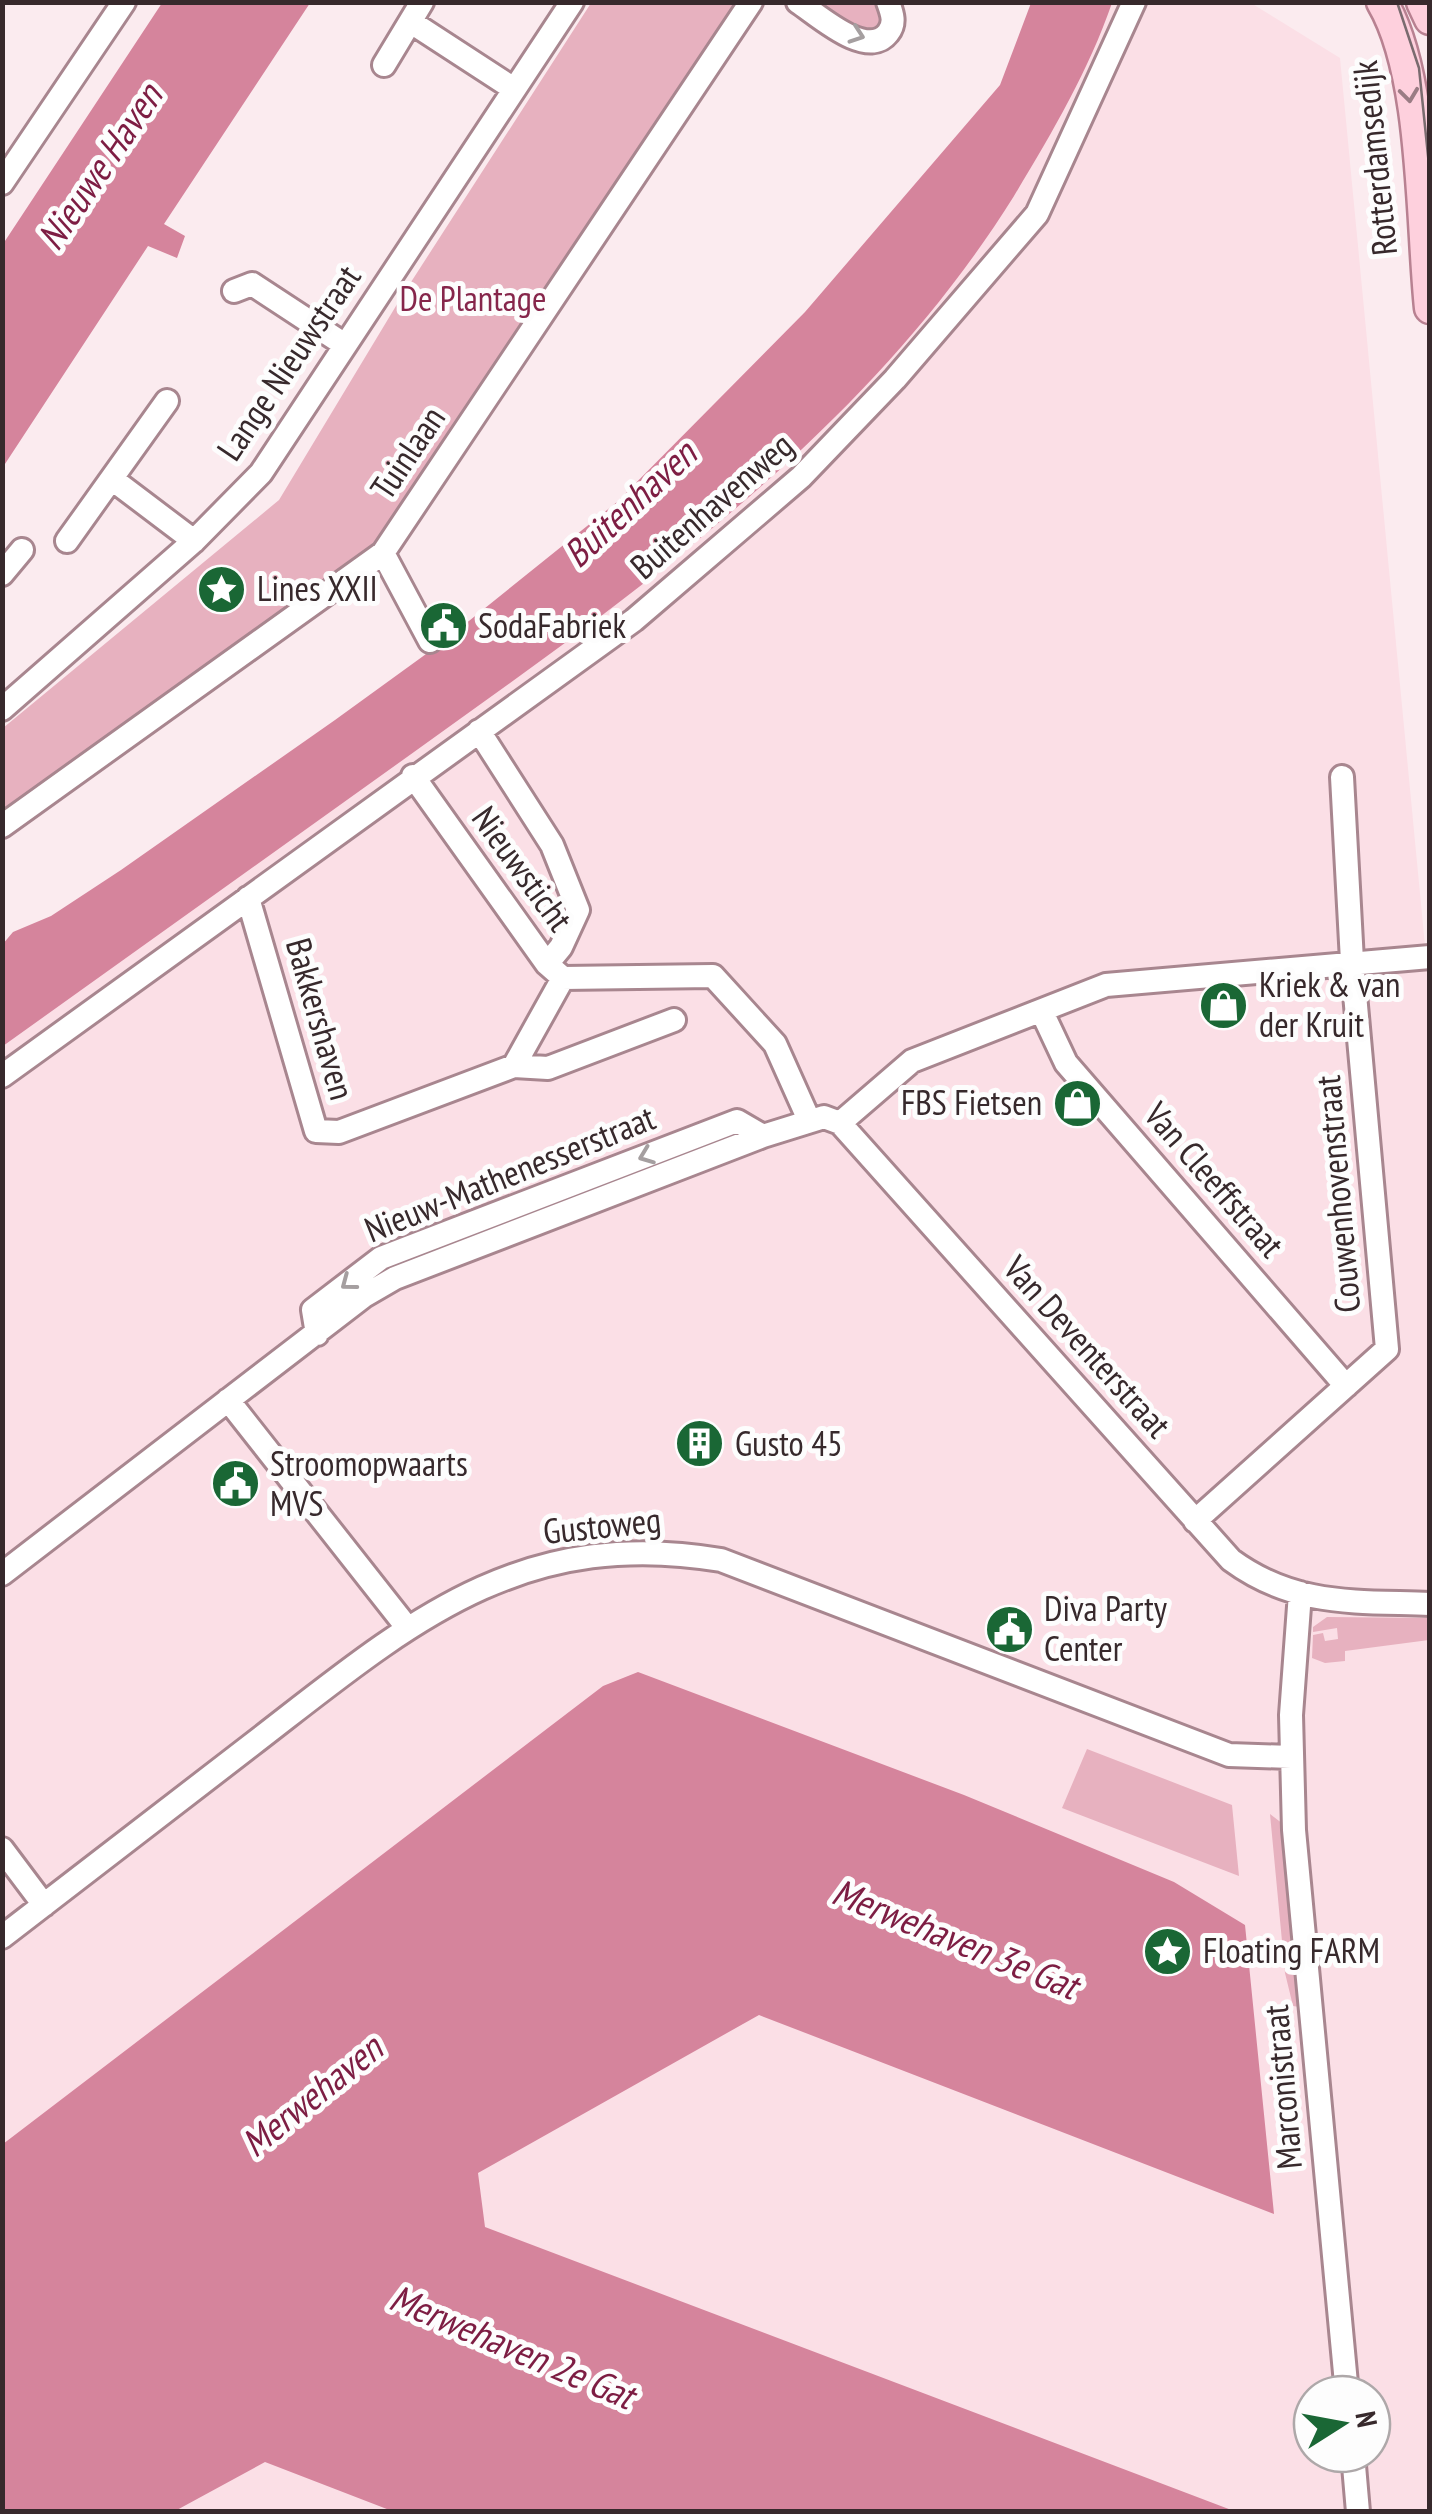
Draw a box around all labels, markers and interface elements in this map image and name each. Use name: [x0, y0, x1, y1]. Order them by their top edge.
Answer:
one-way arrow: [847, 24, 865, 44]
street label: Rotterdamsedijk: [1341, 58, 1407, 258]
water label: Nieuwe Haven: [25, 72, 173, 258]
one-way arrow: [1398, 87, 1419, 103]
street label: Lange Nieuwstraat: [206, 256, 371, 469]
park label: De Plantage: [400, 275, 546, 321]
street label: Tuinlaan: [359, 397, 455, 508]
street label: Buitenhavenweg: [620, 422, 802, 588]
water label: Buitenhaven: [552, 427, 707, 577]
place icon: Lines XXII: [196, 563, 248, 615]
place label: Lines XXII: [257, 565, 378, 611]
public building icon: SodaFabriek: [417, 600, 469, 652]
place label: SodaFabriek: [478, 602, 627, 648]
street label: Nieuwsticht: [462, 797, 584, 940]
street label: Bakkershaven: [276, 933, 366, 1105]
place label: Kriek & van der Kruit: [1259, 961, 1400, 1047]
shop icon: Kriek & van der Kruit: [1198, 979, 1250, 1031]
street label: Couwenhovenstraat: [1304, 1073, 1370, 1315]
shop icon: FBS Fietsen: [1051, 1077, 1103, 1129]
place label: FBS Fietsen: [901, 1079, 1042, 1125]
street label: Van Cleeffstraat: [1134, 1091, 1295, 1267]
street label: Nieuw-Mathenesserstraat: [358, 1094, 662, 1252]
one-way arrow: [638, 1144, 656, 1164]
street label: Van Deventerstraat: [993, 1245, 1182, 1447]
one-way arrow: [341, 1272, 359, 1289]
building icon: Gusto 45: [674, 1418, 726, 1470]
place label: Gusto 45: [735, 1420, 843, 1466]
place label: Stroomopwaarts MVS: [270, 1440, 468, 1526]
public building icon: Stroomopwaarts MVS: [209, 1458, 261, 1510]
street label: Gustoweg: [541, 1496, 663, 1554]
place label: Diva Party Center: [1044, 1585, 1168, 1671]
public building icon: Diva Party Center: [983, 1603, 1035, 1655]
water label: Merwehaven 3e Gat: [826, 1866, 1090, 2011]
place icon: Floating FARM: [1142, 1925, 1194, 1977]
place label: Floating FARM: [1203, 1927, 1380, 1973]
street label: Marconistraat: [1252, 2003, 1312, 2171]
water label: Merwehaven: [231, 2022, 393, 2166]
water label: Merwehaven 2e Gat: [383, 2272, 646, 2421]
north arrow: [1292, 2374, 1392, 2474]
text: N: [1347, 2408, 1387, 2430]

